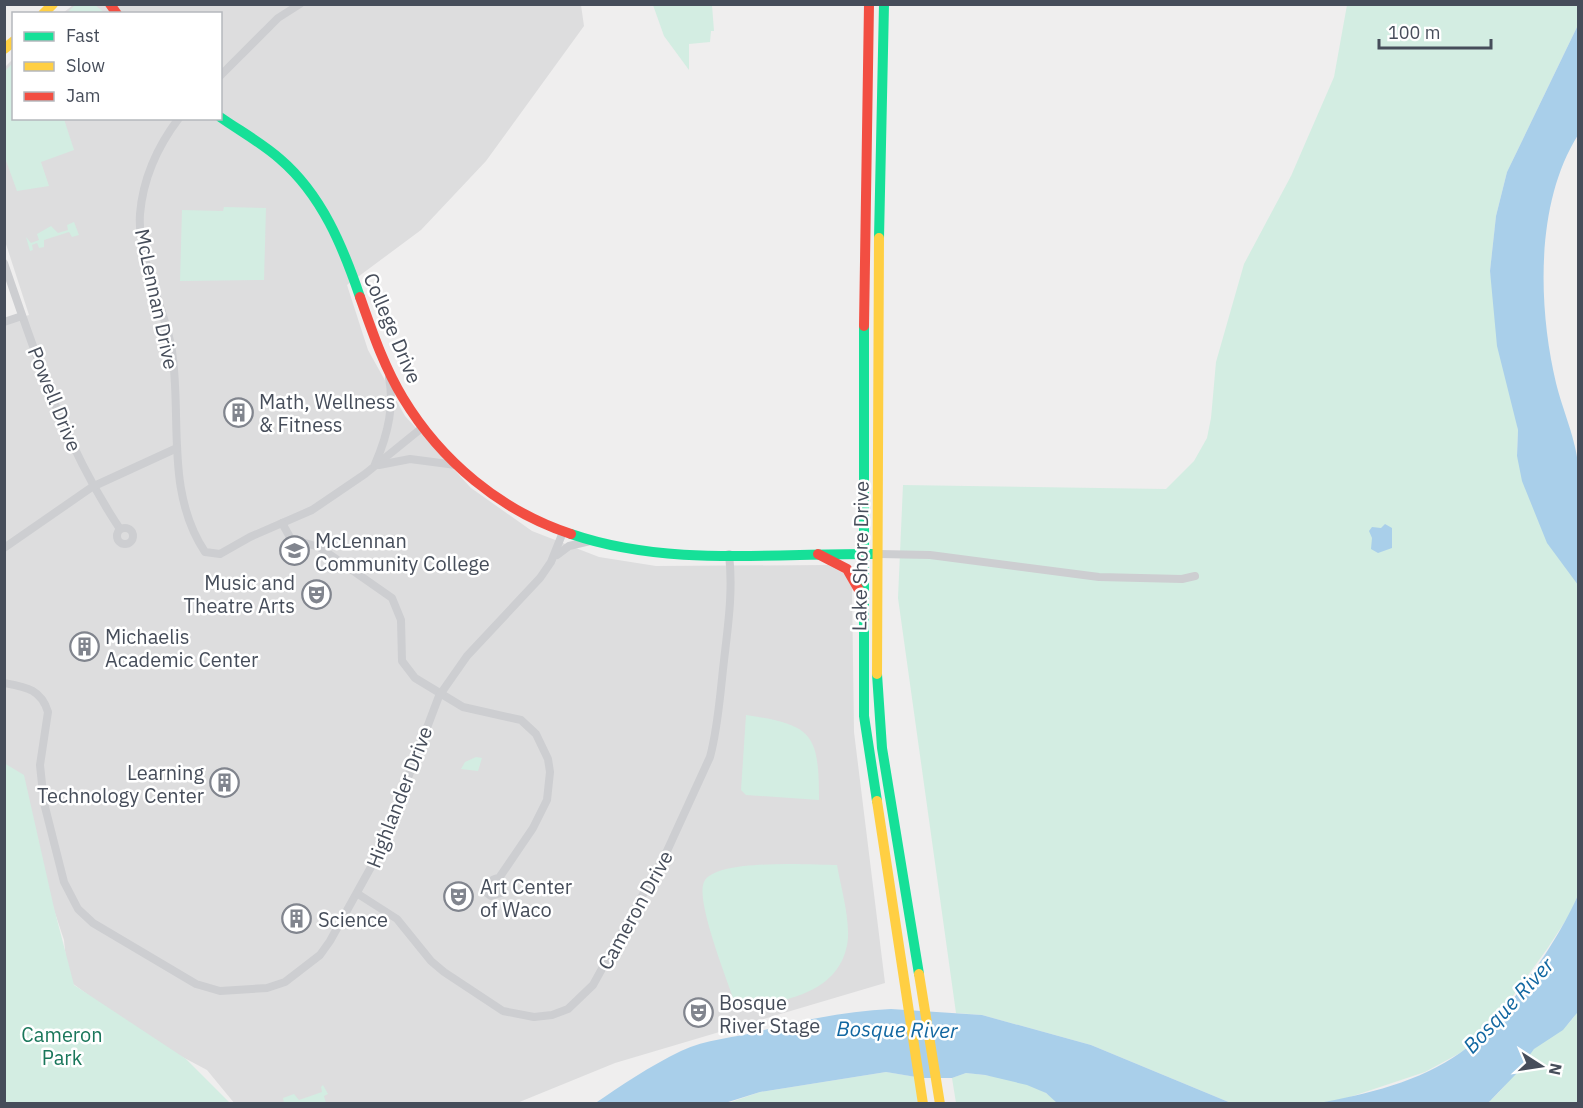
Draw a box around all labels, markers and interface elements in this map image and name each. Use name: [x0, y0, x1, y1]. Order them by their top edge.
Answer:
legend: [12, 12, 222, 120]
scale bar: [1379, 12, 1492, 50]
text: 100 m: [1388, 21, 1440, 44]
text: Fast: [66, 24, 100, 47]
text: Slow: [66, 54, 105, 77]
text: Jam: [66, 84, 101, 107]
street label: McLennan Drive: [129, 226, 185, 372]
street label: College Drive: [358, 268, 428, 388]
street label: Powell Drive: [22, 342, 88, 456]
place label: Math, Wellness & Fitness: [259, 388, 395, 438]
building icon: Math, Wellness & Fitness: [222, 397, 254, 429]
street label: Lake Shore Drive: [845, 481, 875, 631]
place label: McLennan Community College: [315, 527, 490, 577]
school or university icon: McLennan Community College: [278, 535, 310, 567]
place label: Music and Theatre Arts: [184, 569, 295, 619]
theatre icon: Music and Theatre Arts: [300, 578, 332, 610]
place label: Michaelis Academic Center: [105, 623, 258, 673]
building icon: Michaelis Academic Center: [68, 631, 100, 663]
street label: Highlander Drive: [360, 722, 438, 872]
place label: Learning Technology Center: [37, 759, 204, 809]
building icon: Learning Technology Center: [209, 767, 241, 799]
street label: Cameron Drive: [591, 846, 679, 974]
place label: Art Center of Waco: [480, 873, 572, 923]
theatre icon: Art Center of Waco: [443, 881, 475, 913]
building icon: Science: [281, 903, 313, 935]
place label: Science: [318, 906, 388, 933]
water label: Bosque River: [1456, 950, 1560, 1059]
place label: Bosque River Stage: [719, 989, 820, 1039]
theatre icon: Bosque River Stage: [682, 997, 714, 1029]
water label: Bosque River: [836, 1014, 959, 1044]
park label: Cameron Park: [21, 1021, 103, 1071]
north arrow: [1511, 1036, 1571, 1096]
text: N: [1545, 1061, 1567, 1077]

